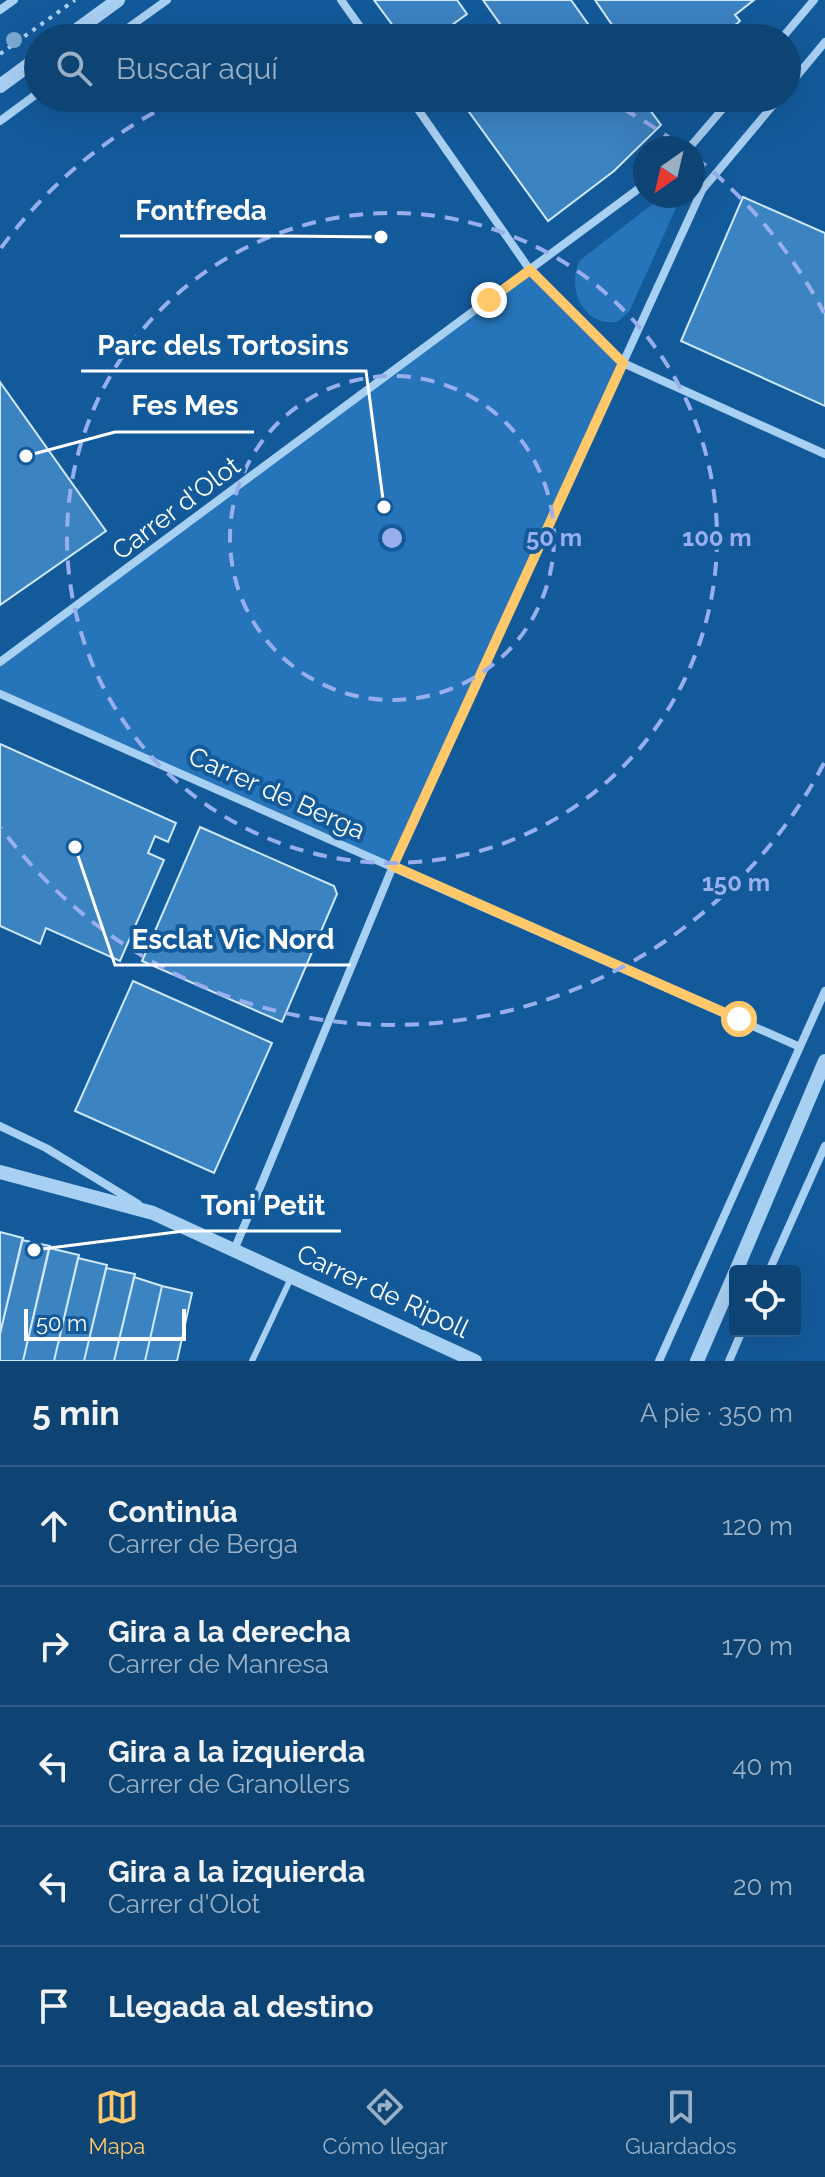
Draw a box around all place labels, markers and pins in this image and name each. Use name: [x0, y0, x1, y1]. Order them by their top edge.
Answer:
callout: Fontfreda: [120, 184, 283, 236]
callout: Parc dels Tortosins: [81, 319, 366, 371]
callout: Fes Mes: [115, 380, 254, 432]
centre of rings: [378, 524, 406, 552]
callout: Esclat Vic Nord: [115, 913, 351, 965]
callout: Toni Petit: [184, 1179, 341, 1231]

